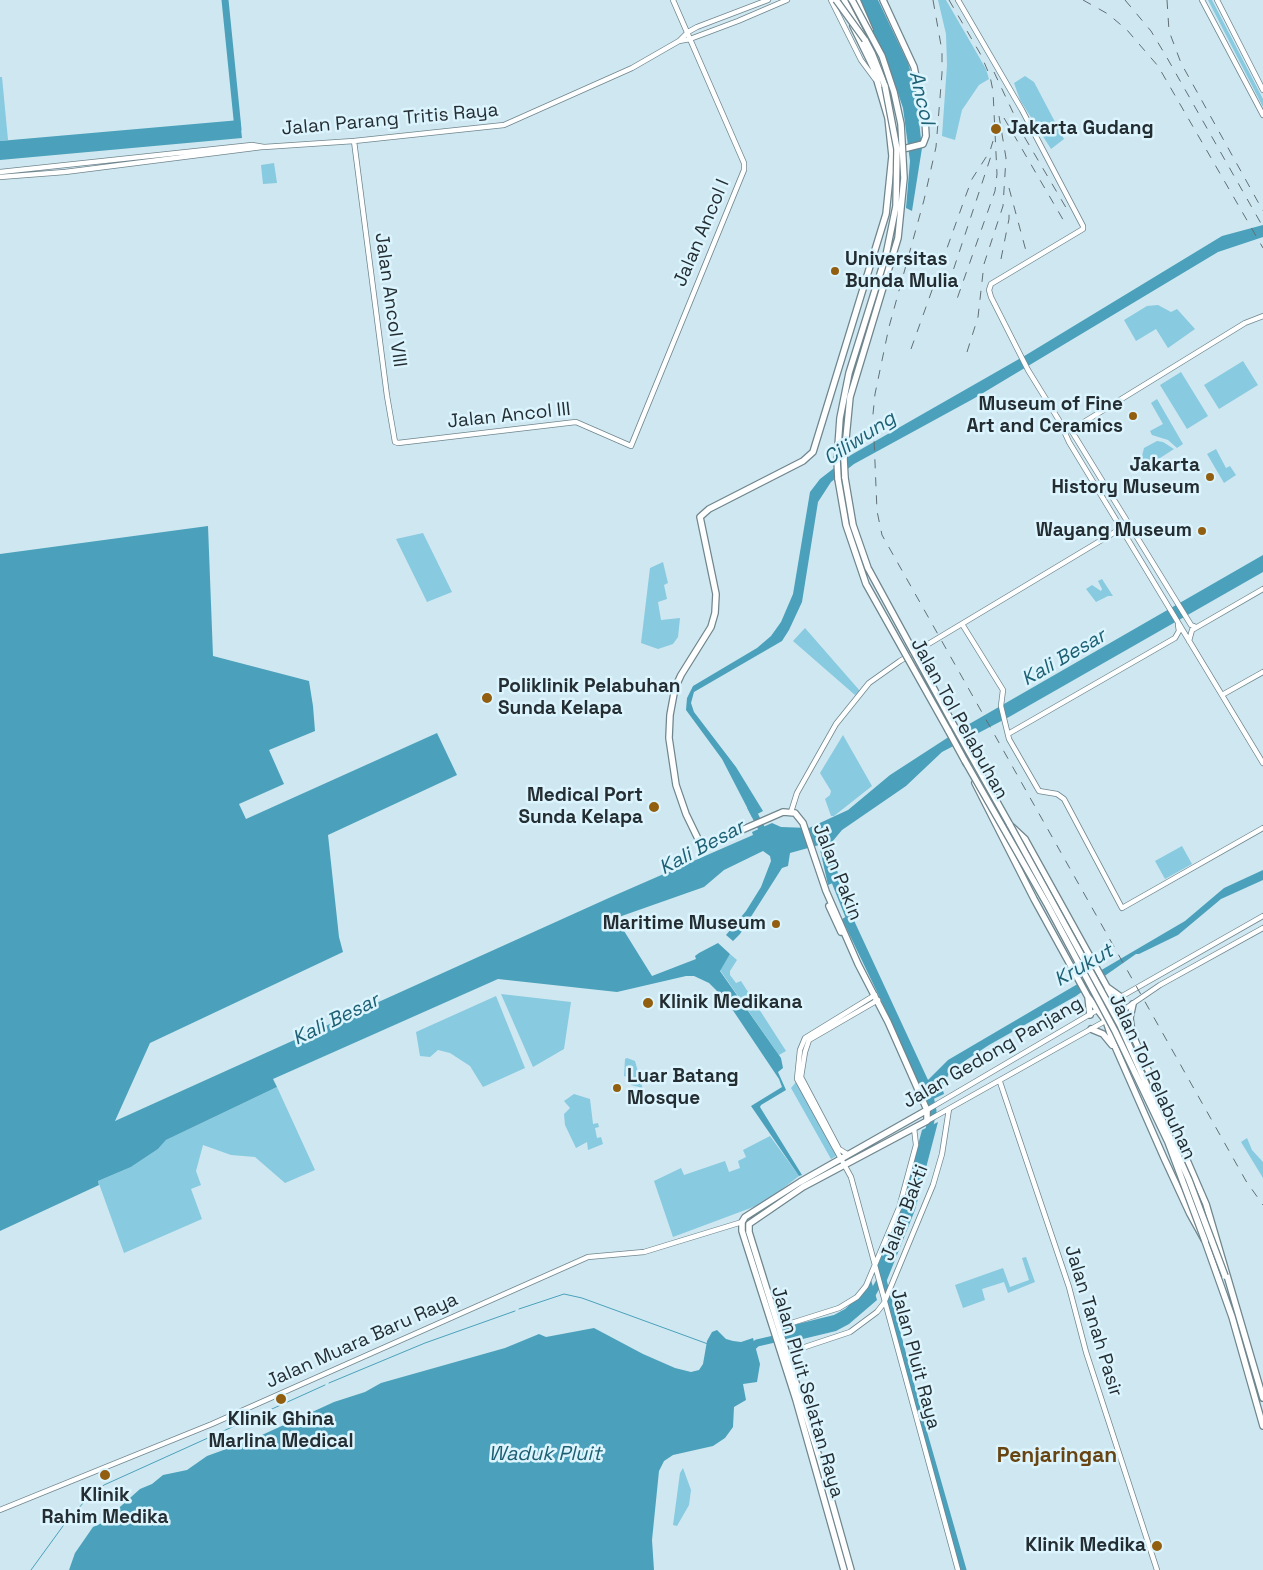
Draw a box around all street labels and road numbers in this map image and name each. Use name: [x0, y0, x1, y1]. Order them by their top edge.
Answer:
street label: Jalan Parang Tritis Raya: [281, 99, 499, 141]
street label: Jalan Ancol I: [669, 176, 735, 290]
street label: Jalan Ancol VIII: [369, 231, 411, 369]
street label: Jalan Ancol III: [446, 398, 572, 434]
street label: Jalan Tol Pelabuhan: [905, 635, 1013, 803]
street label: Jalan Pakin: [807, 820, 867, 924]
street label: Jalan Tol Pelabuhan: [1104, 990, 1200, 1164]
street label: Jalan Gedong Panjang: [899, 992, 1087, 1114]
street label: Jalan Bakti: [876, 1162, 934, 1264]
street label: Jalan Tanah Pasir: [1059, 1242, 1127, 1400]
street label: Jalan Pluit Selatan Raya: [766, 1284, 848, 1500]
street label: Jalan Pluit Raya: [885, 1286, 945, 1432]
street label: Jalan Muara Baru Raya: [262, 1288, 462, 1394]

